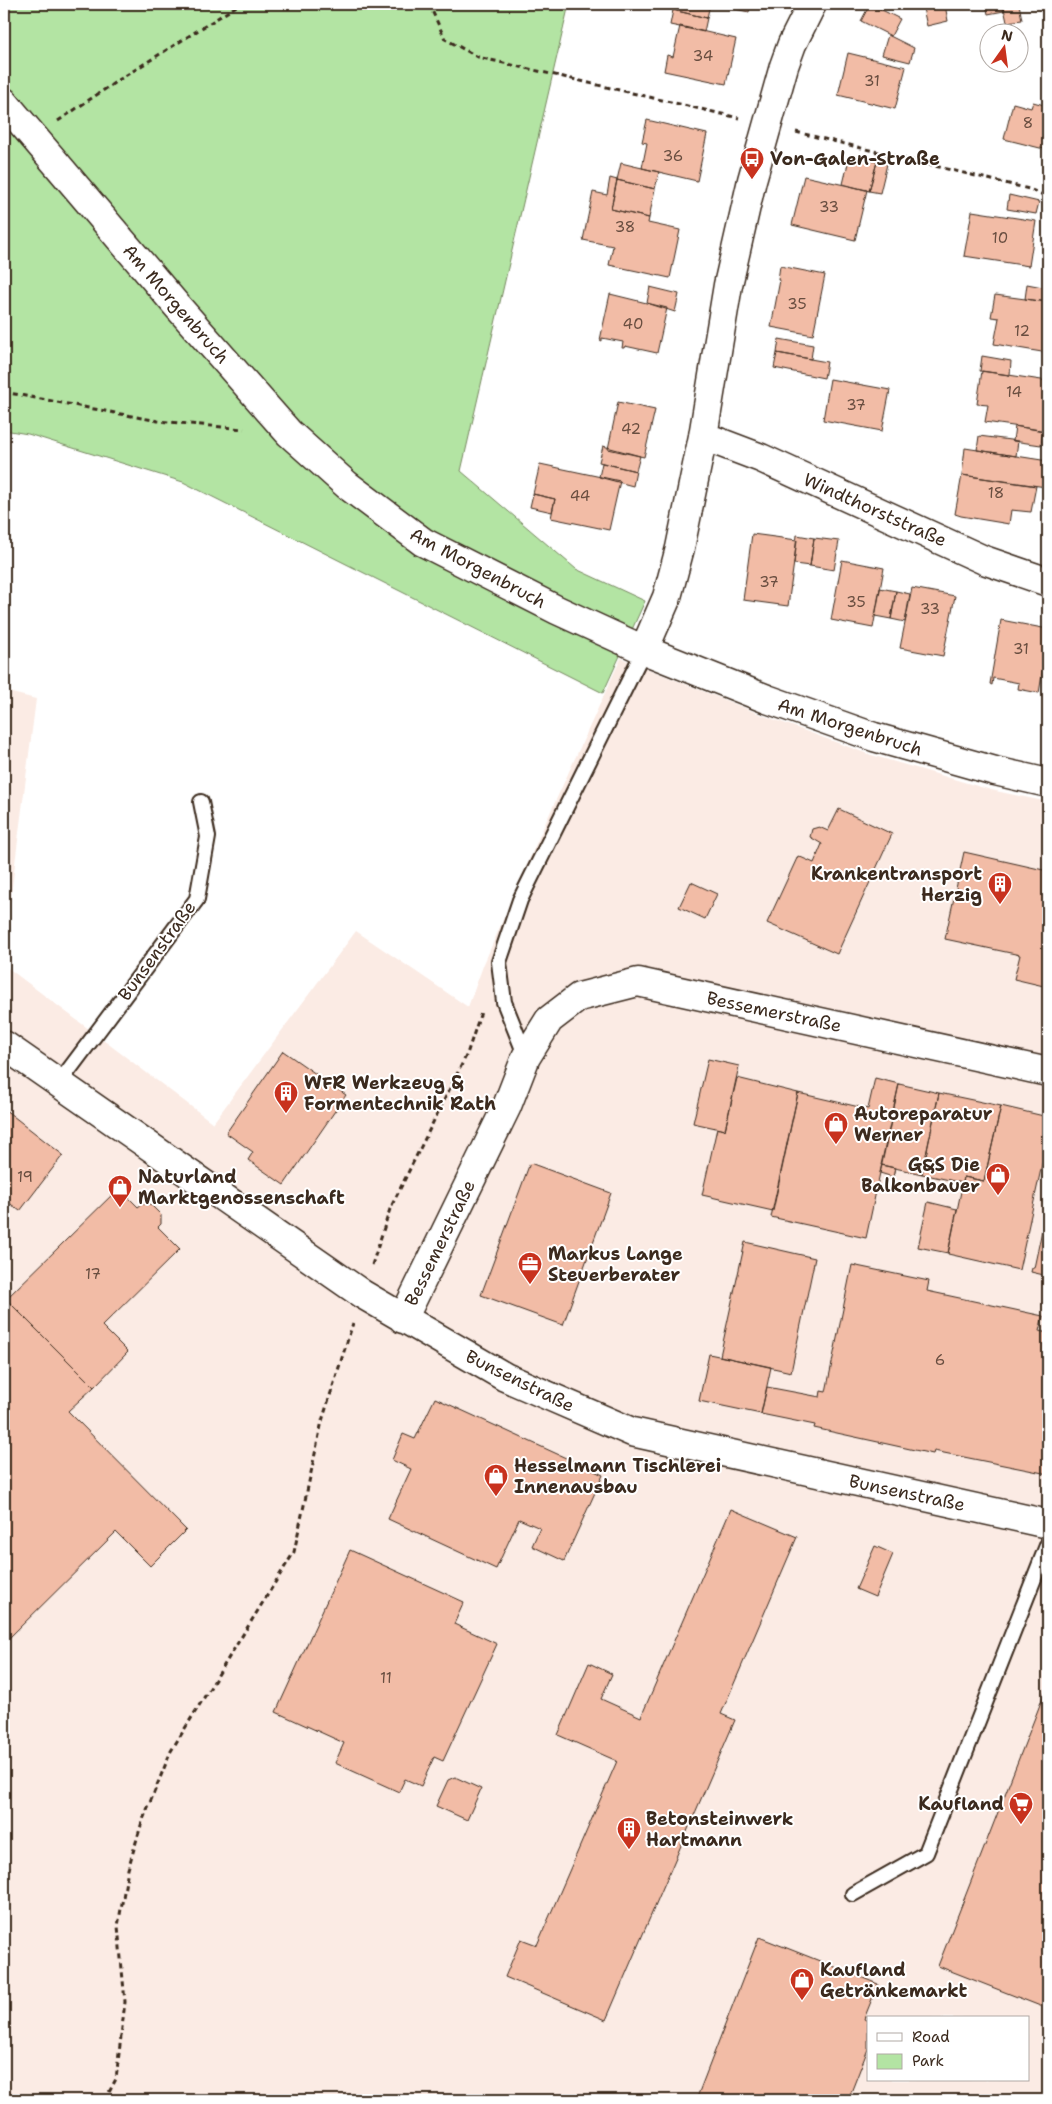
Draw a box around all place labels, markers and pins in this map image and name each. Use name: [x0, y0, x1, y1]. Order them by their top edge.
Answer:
bus stop icon: Von-Galen-Straße: [739, 146, 765, 180]
place label: Von-Galen-Straße: [770, 147, 940, 171]
place label: Krankentransport Herzig: [811, 862, 982, 907]
building icon: Krankentransport Herzig: [987, 871, 1013, 905]
place label: WFR Werkzeug & Formentechnik Rath: [304, 1071, 496, 1116]
building icon: WFR Werkzeug & Formentechnik Rath: [273, 1080, 299, 1114]
place label: Autoreparatur Werner: [854, 1102, 993, 1147]
shop icon: Autoreparatur Werner: [823, 1111, 849, 1145]
place label: G&S Die Balkonbauer: [861, 1153, 980, 1198]
shop icon: G&S Die Balkonbauer: [985, 1162, 1011, 1196]
place label: Naturland Marktgenossenschaft: [138, 1165, 345, 1210]
shop icon: Naturland Marktgenossenschaft: [107, 1174, 133, 1208]
place label: Markus Lange Steuerberater: [548, 1242, 683, 1287]
office icon: Markus Lange Steuerberater: [517, 1251, 543, 1285]
place label: Hesselmann Tischlerei Innenausbau: [514, 1454, 721, 1499]
shop icon: Hesselmann Tischlerei Innenausbau: [483, 1463, 509, 1497]
supermarket icon: Kaufland: [1008, 1791, 1034, 1825]
place label: Kaufland: [918, 1792, 1004, 1816]
place label: Betonsteinwerk Hartmann: [646, 1807, 794, 1852]
building icon: Betonsteinwerk Hartmann: [616, 1816, 642, 1850]
place label: Kaufland Getränkemarkt: [820, 1958, 967, 2003]
shop icon: Kaufland Getränkemarkt: [789, 1967, 815, 2001]

